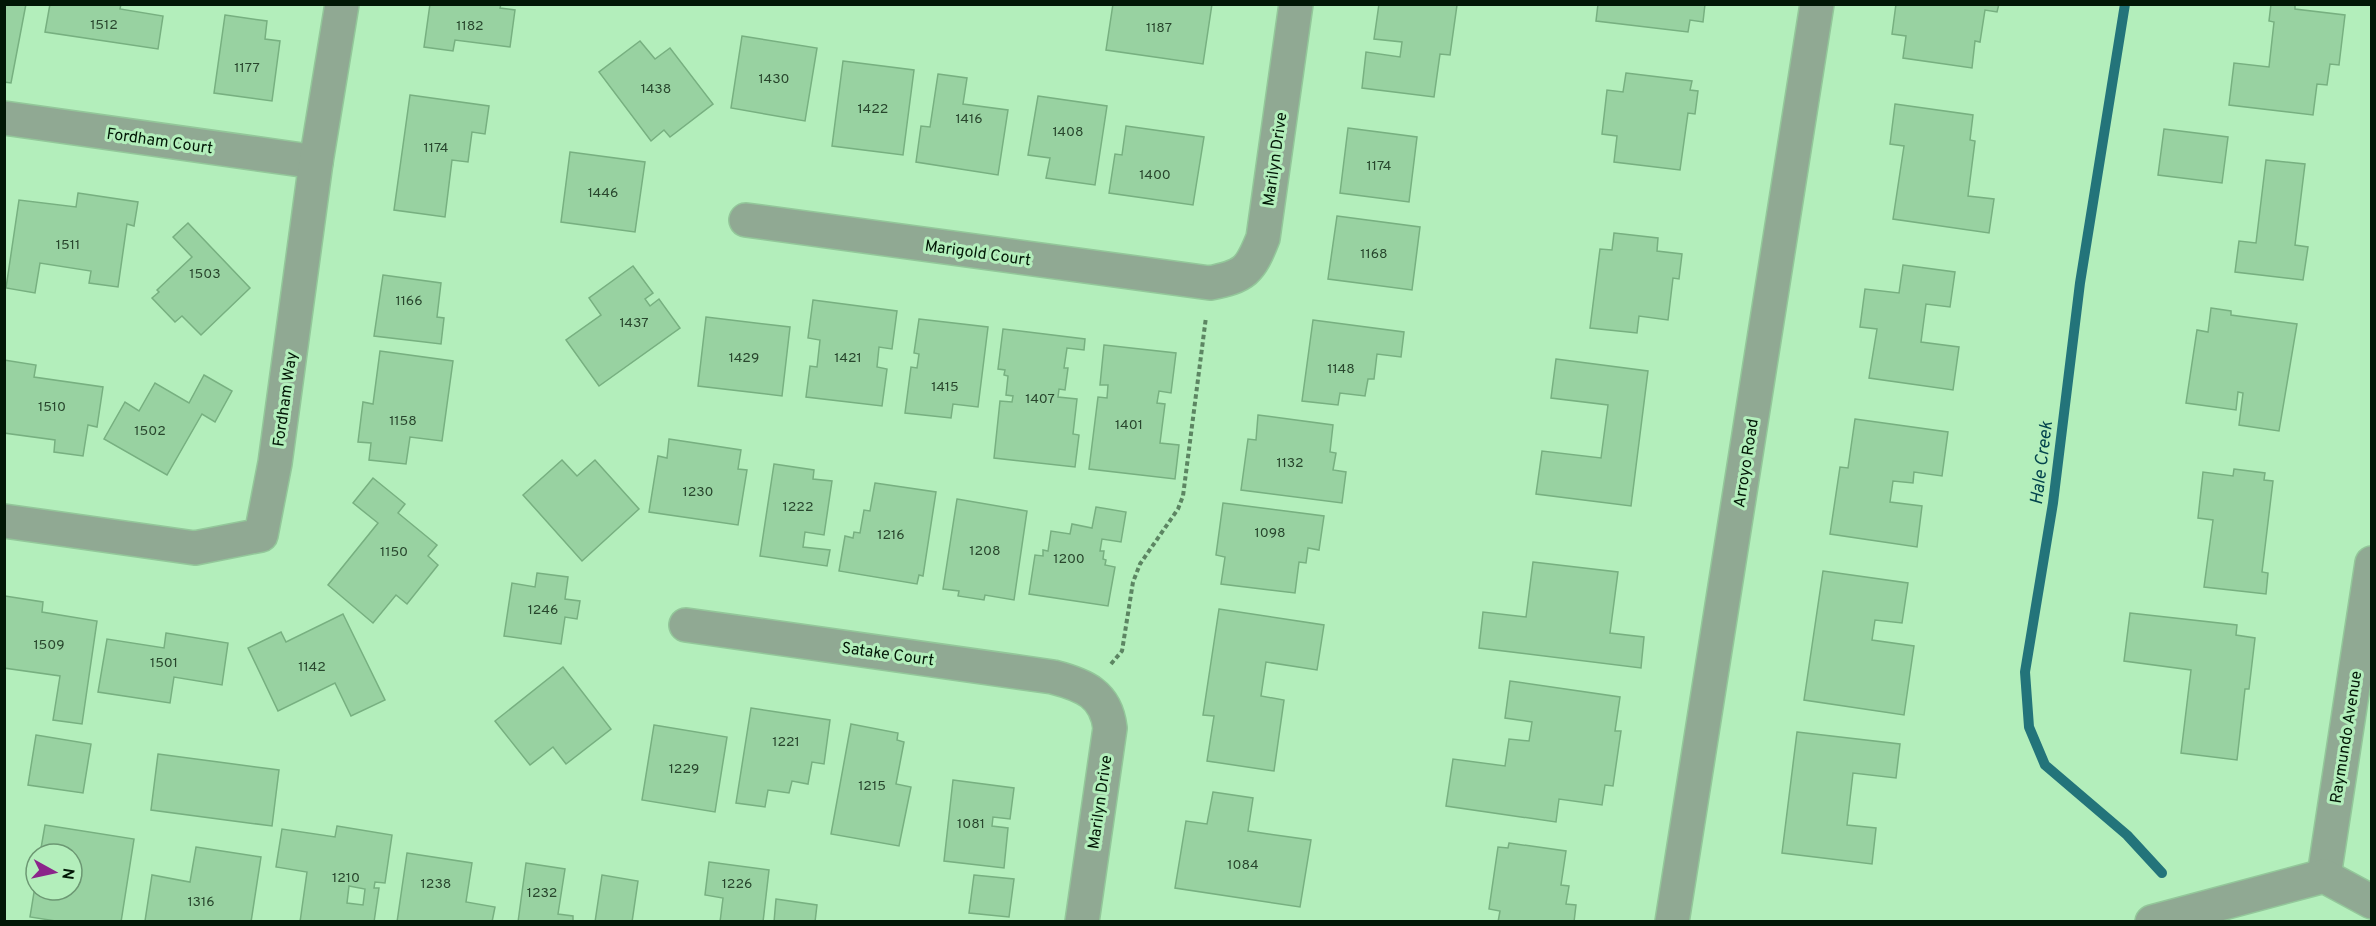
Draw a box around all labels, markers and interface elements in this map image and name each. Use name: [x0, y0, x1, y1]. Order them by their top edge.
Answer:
house number: 1512: [90, 17, 118, 34]
house number: 1182: [456, 18, 484, 35]
house number: 1187: [1146, 20, 1172, 37]
house number: 1177: [234, 60, 260, 77]
house number: 1430: [759, 71, 789, 88]
house number: 1438: [641, 81, 671, 98]
house number: 1422: [858, 101, 888, 118]
house number: 1416: [955, 111, 983, 128]
street label: Marilyn Drive: [1259, 111, 1292, 208]
house number: 1408: [1052, 124, 1084, 141]
street label: Fordham Court: [105, 125, 214, 159]
house number: 1174: [424, 140, 449, 157]
house number: 1174: [1367, 158, 1392, 175]
house number: 1400: [1139, 167, 1171, 184]
house number: 1446: [588, 185, 618, 202]
house number: 1511: [56, 237, 80, 254]
street label: Marigold Court: [923, 237, 1032, 271]
house number: 1168: [1360, 246, 1388, 263]
house number: 1503: [189, 266, 221, 283]
house number: 1166: [395, 293, 423, 310]
house number: 1437: [619, 315, 649, 332]
street label: Fordham Way: [269, 350, 303, 448]
house number: 1429: [729, 350, 759, 367]
house number: 1421: [834, 350, 862, 367]
house number: 1148: [1327, 361, 1355, 378]
house number: 1415: [931, 379, 959, 396]
house number: 1407: [1025, 391, 1055, 408]
house number: 1510: [38, 399, 66, 416]
house number: 1158: [389, 413, 417, 430]
house number: 1401: [1115, 417, 1143, 434]
street label: Arroyo Road: [1730, 417, 1764, 509]
water label: Hale Creek: [2026, 419, 2059, 506]
house number: 1502: [134, 423, 166, 440]
house number: 1132: [1276, 455, 1304, 472]
house number: 1230: [682, 484, 714, 501]
house number: 1222: [783, 499, 813, 516]
house number: 1098: [1254, 525, 1286, 542]
house number: 1216: [877, 527, 905, 544]
house number: 1208: [969, 543, 1001, 560]
house number: 1150: [380, 544, 408, 561]
house number: 1200: [1053, 551, 1085, 568]
house number: 1246: [528, 602, 558, 619]
house number: 1509: [33, 637, 65, 654]
street label: Satake Court: [840, 639, 935, 671]
house number: 1501: [150, 655, 178, 672]
house number: 1142: [298, 659, 326, 676]
street label: Raymundo Avenue: [2327, 670, 2367, 805]
house number: 1221: [772, 734, 800, 751]
street label: Marilyn Drive: [1084, 754, 1117, 851]
house number: 1229: [669, 761, 699, 778]
house number: 1215: [858, 778, 886, 795]
house number: 1081: [957, 816, 985, 833]
north arrow: [24, 842, 84, 902]
house number: 1084: [1227, 857, 1259, 874]
text: N: [56, 867, 78, 881]
house number: 1210: [332, 870, 360, 887]
house number: 1238: [421, 876, 451, 893]
house number: 1226: [722, 876, 752, 893]
house number: 1232: [527, 885, 557, 902]
house number: 1316: [187, 894, 215, 911]

